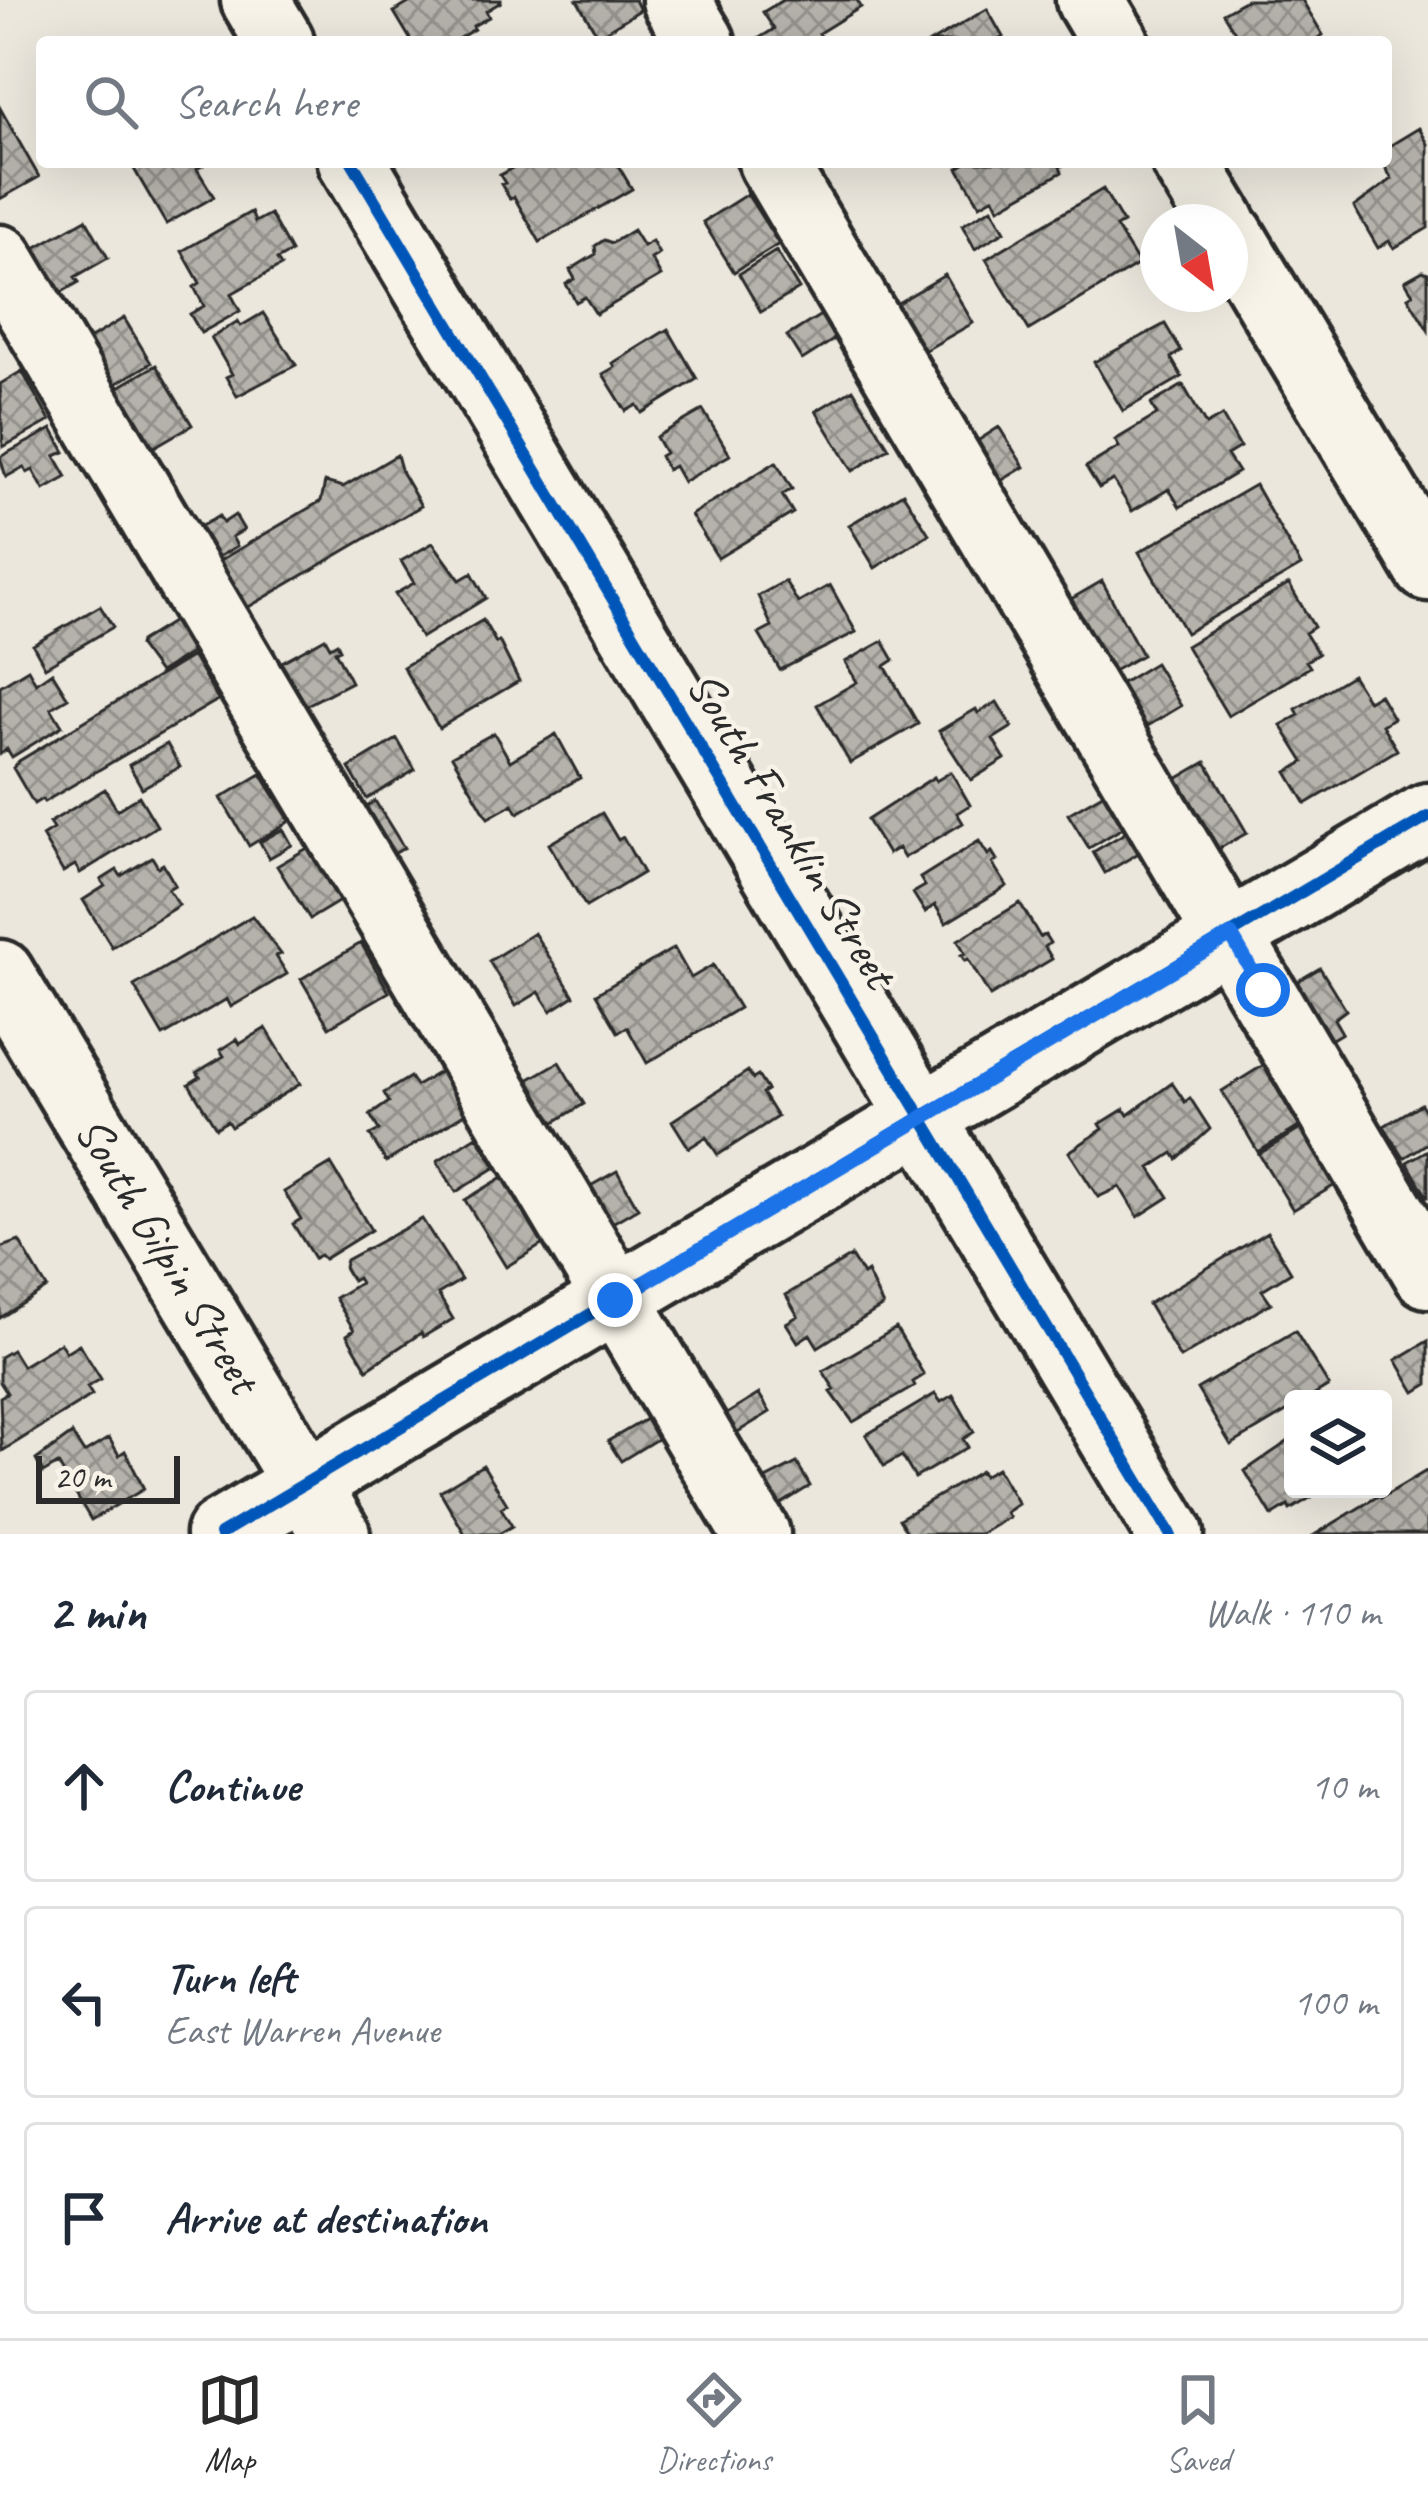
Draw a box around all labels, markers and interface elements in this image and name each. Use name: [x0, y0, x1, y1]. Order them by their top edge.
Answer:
search box: [36, 36, 1392, 168]
icon: search: [78, 69, 144, 135]
text: Search here: [174, 74, 357, 131]
north arrow: [1140, 204, 1248, 312]
street label: South Franklin Street: [674, 660, 912, 1002]
route start: [1236, 963, 1290, 1017]
street label: South Gilpin Street: [62, 1105, 276, 1407]
route end: [588, 1273, 642, 1327]
map controls: [1284, 1390, 1392, 1498]
button: layers: [1284, 1390, 1392, 1498]
scale bar: [36, 1450, 180, 1503]
text: 20 m: [54, 1456, 110, 1498]
text: 2 min: [48, 1580, 146, 1644]
text: Walk · 110 m: [1204, 1588, 1380, 1637]
icon: ahead: [51, 1753, 117, 1819]
text: Continue: [165, 1758, 299, 1815]
text: 10 m: [1311, 1762, 1377, 1811]
text: Turn left: [165, 1949, 295, 2006]
icon: left: [51, 1969, 117, 2035]
text: 100 m: [1293, 1978, 1377, 2027]
text: East Warren Avenue: [165, 2006, 440, 2055]
icon: arrive: [51, 2185, 117, 2251]
text: Arrive at destination: [165, 2190, 487, 2247]
tab: Map: [197, 2367, 263, 2481]
tab: Directions: [657, 2367, 771, 2481]
tab: Saved: [1165, 2367, 1231, 2481]

